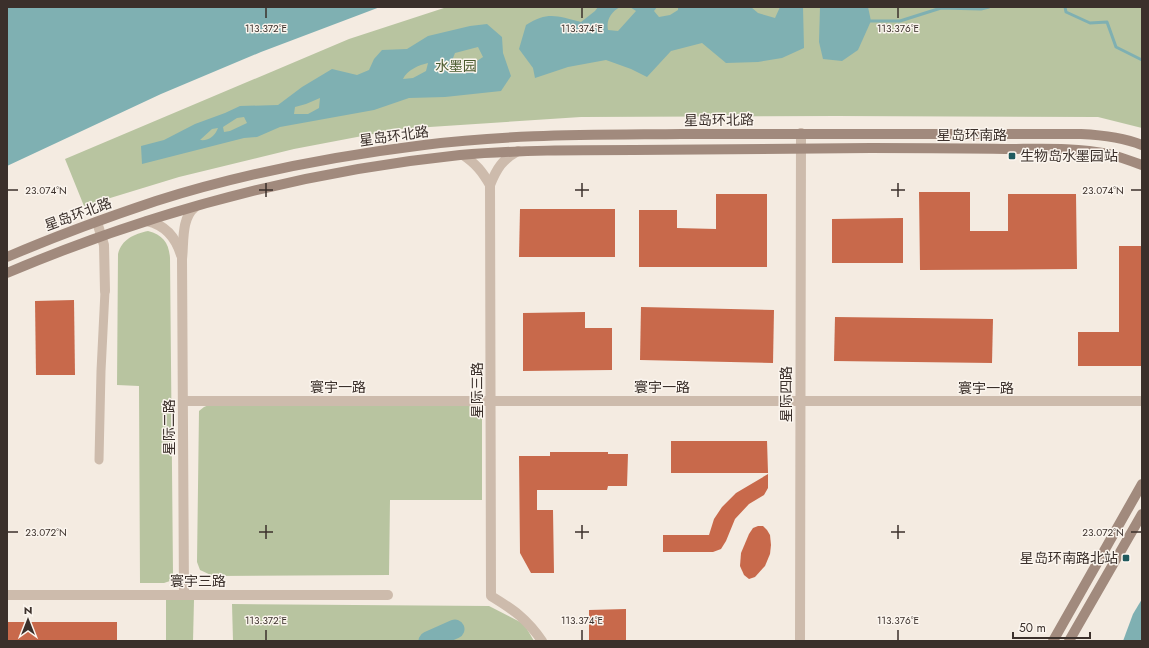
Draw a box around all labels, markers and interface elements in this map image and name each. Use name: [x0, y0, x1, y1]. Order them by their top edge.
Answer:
text: 113.372°E: [245, 21, 287, 36]
text: 113.374°E: [561, 21, 603, 36]
text: 113.376°E: [877, 21, 919, 36]
park label: 水墨园: [435, 56, 477, 76]
street label: 星岛环北路: [684, 109, 754, 131]
street label: 星岛环北路: [358, 121, 430, 151]
street label: 星岛环南路: [937, 125, 1007, 145]
place label: 生物岛水墨园站: [1020, 146, 1118, 166]
marker: 生物岛水墨园站: [1007, 151, 1017, 161]
text: 23.074°N: [25, 183, 67, 198]
text: 23.074°N: [1082, 183, 1124, 198]
street label: 星岛环北路: [42, 193, 114, 235]
street label: 星际三路: [467, 362, 487, 418]
street label: 星际四路: [776, 366, 796, 422]
street label: 寰宇一路: [310, 377, 366, 397]
street label: 寰宇一路: [634, 377, 690, 397]
street label: 寰宇一路: [958, 378, 1014, 398]
street label: 星际二路: [159, 399, 179, 455]
text: 23.072°N: [25, 525, 67, 540]
text: 23.072°N: [1082, 525, 1124, 540]
place label: 星岛环南路北站: [1020, 548, 1118, 568]
marker: 星岛环南路北站: [1121, 553, 1131, 563]
street label: 寰宇三路: [170, 571, 226, 591]
north arrow: [8, 600, 48, 640]
text: N: [24, 602, 32, 618]
text: 113.372°E: [245, 613, 287, 628]
text: 113.374°E: [561, 613, 603, 628]
text: 113.376°E: [877, 613, 919, 628]
scale bar: [1013, 614, 1090, 640]
text: 50 m: [1019, 619, 1046, 637]

